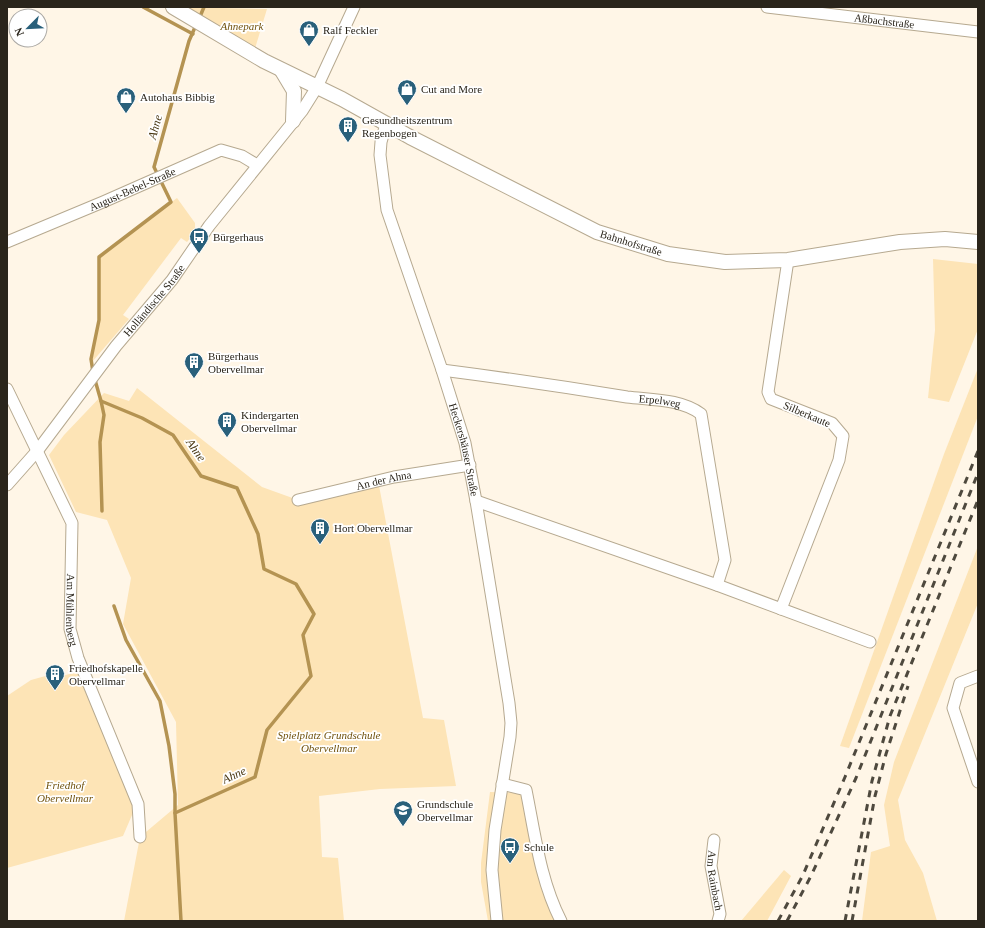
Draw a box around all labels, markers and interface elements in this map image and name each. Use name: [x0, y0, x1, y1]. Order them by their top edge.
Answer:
north arrow: [8, 8, 48, 48]
street label: Aßbachstraße: [853, 11, 915, 30]
shop icon: Ralf Feckler: [298, 19, 320, 47]
park label: Ahnepark: [220, 20, 264, 32]
place label: Ralf Feckler: [323, 24, 378, 36]
text: N: [12, 26, 26, 38]
shop icon: Cut and More: [396, 78, 418, 106]
place label: Cut and More: [421, 83, 482, 95]
shop icon: Autohaus Bibbig: [115, 86, 137, 114]
place label: Autohaus Bibbig: [140, 91, 215, 103]
water label: Ahne: [145, 113, 165, 142]
place label: Gesundheitszentrum Regenbogen: [362, 114, 453, 139]
building icon: Gesundheitszentrum Regenbogen: [337, 115, 359, 143]
street label: August-Bebel-Straße: [87, 165, 177, 213]
bus stop icon: Bürgerhaus: [188, 226, 210, 254]
street label: Bahnhofstraße: [599, 227, 664, 258]
place label: Bürgerhaus: [213, 231, 264, 243]
street label: Holländische Straße: [121, 262, 187, 339]
place label: Bürgerhaus Obervellmar: [208, 350, 264, 375]
building icon: Bürgerhaus Obervellmar: [183, 351, 205, 379]
street label: Erpelweg: [638, 392, 683, 410]
street label: Silberkaute: [782, 399, 833, 429]
street label: Heckershäuser Straße: [447, 401, 481, 497]
place label: Kindergarten Obervellmar: [241, 409, 299, 434]
building icon: Kindergarten Obervellmar: [216, 410, 238, 438]
water label: Ahne: [183, 435, 209, 465]
street label: An der Ahna: [355, 468, 412, 492]
building icon: Hort Obervellmar: [309, 517, 331, 545]
place label: Hort Obervellmar: [334, 522, 413, 534]
street label: Am Mühlenberg: [64, 574, 81, 648]
place label: Friedhofskapelle Obervellmar: [69, 662, 143, 687]
building icon: Friedhofskapelle Obervellmar: [44, 663, 66, 691]
park label: Spielplatz Grundschule Obervellmar: [278, 729, 381, 754]
water label: Ahne: [219, 763, 249, 787]
park label: Friedhof Obervellmar: [37, 779, 94, 804]
place label: Grundschule Obervellmar: [417, 798, 473, 823]
school or university icon: Grundschule Obervellmar: [392, 799, 414, 827]
bus stop icon: Schule: [499, 836, 521, 864]
place label: Schule: [524, 841, 554, 853]
street label: Am Rainbach: [705, 850, 725, 912]

